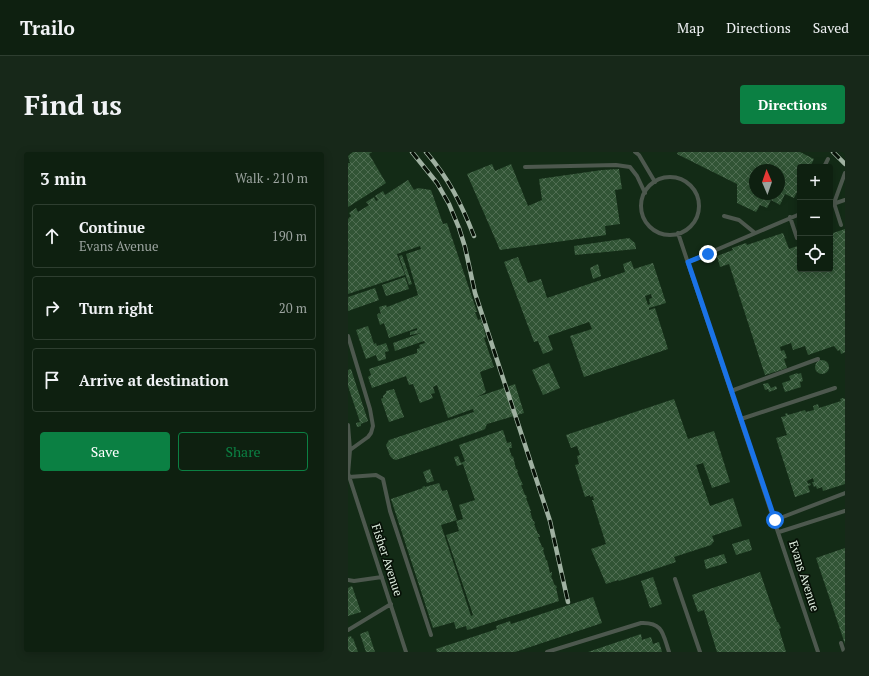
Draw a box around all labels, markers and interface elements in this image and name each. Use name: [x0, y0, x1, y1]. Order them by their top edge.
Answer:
text: Trailo: [20, 15, 75, 40]
text: Map: [677, 18, 704, 37]
text: Directions: [726, 18, 791, 37]
text: Saved: [813, 18, 849, 37]
button: Directions: [740, 85, 845, 124]
text: Find us: [24, 86, 122, 123]
north arrow: [749, 164, 785, 200]
map controls: [797, 164, 833, 272]
button: +: [797, 164, 833, 200]
text: 3 min: [40, 167, 87, 190]
text: Walk · 210 m: [235, 169, 308, 187]
button: −: [797, 200, 833, 236]
text: Continue: [79, 217, 145, 237]
icon: ahead: [41, 225, 63, 247]
text: 190 m: [272, 227, 307, 245]
button: locate: [797, 236, 833, 272]
text: Evans Avenue: [79, 237, 159, 255]
route end: [699, 245, 717, 263]
icon: right: [41, 297, 63, 319]
text: Turn right: [79, 298, 154, 318]
text: 20 m: [279, 299, 307, 317]
icon: arrive: [41, 369, 63, 391]
text: Arrive at destination: [79, 370, 229, 390]
button: Save: [40, 432, 170, 471]
button: Share: [178, 432, 308, 471]
route start: [766, 511, 784, 529]
street label: Fisher Avenue: [369, 522, 406, 598]
street label: Evans Avenue: [786, 539, 823, 613]

